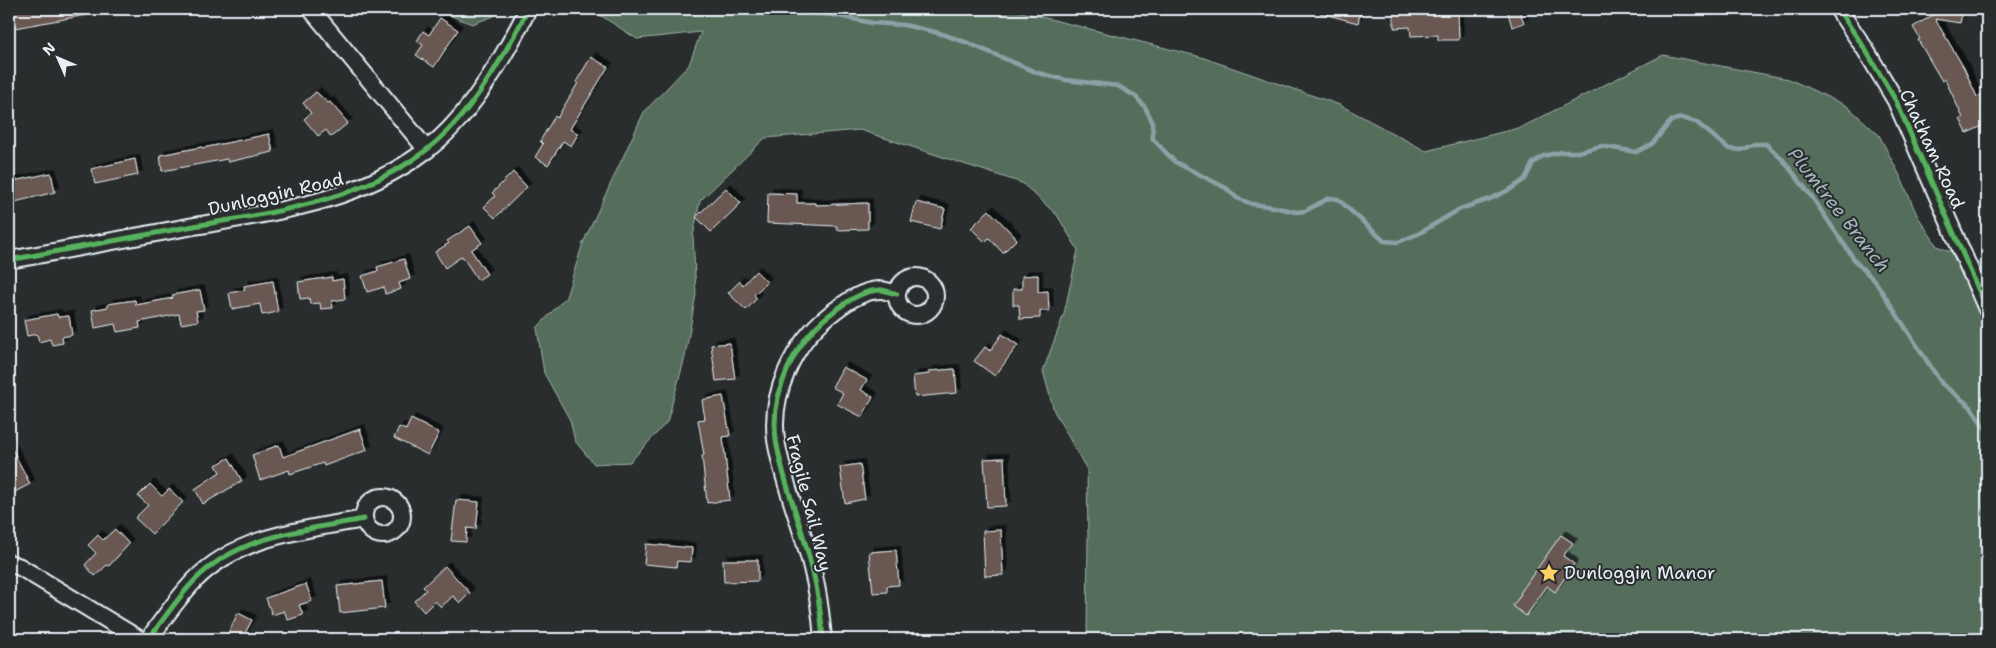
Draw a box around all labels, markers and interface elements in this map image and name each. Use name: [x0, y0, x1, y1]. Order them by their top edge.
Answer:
north arrow: [32, 32, 82, 82]
text: N: [39, 39, 59, 59]
street label: Chatham Road: [1894, 85, 1970, 213]
water label: Plumtree Branch: [1782, 142, 1896, 278]
street label: Dunloggin Road: [206, 167, 346, 221]
street label: Fragile Sail Way: [780, 432, 838, 574]
place label: Dunloggin Manor: [1564, 561, 1716, 585]
place icon: Dunloggin Manor: [1538, 562, 1560, 584]

